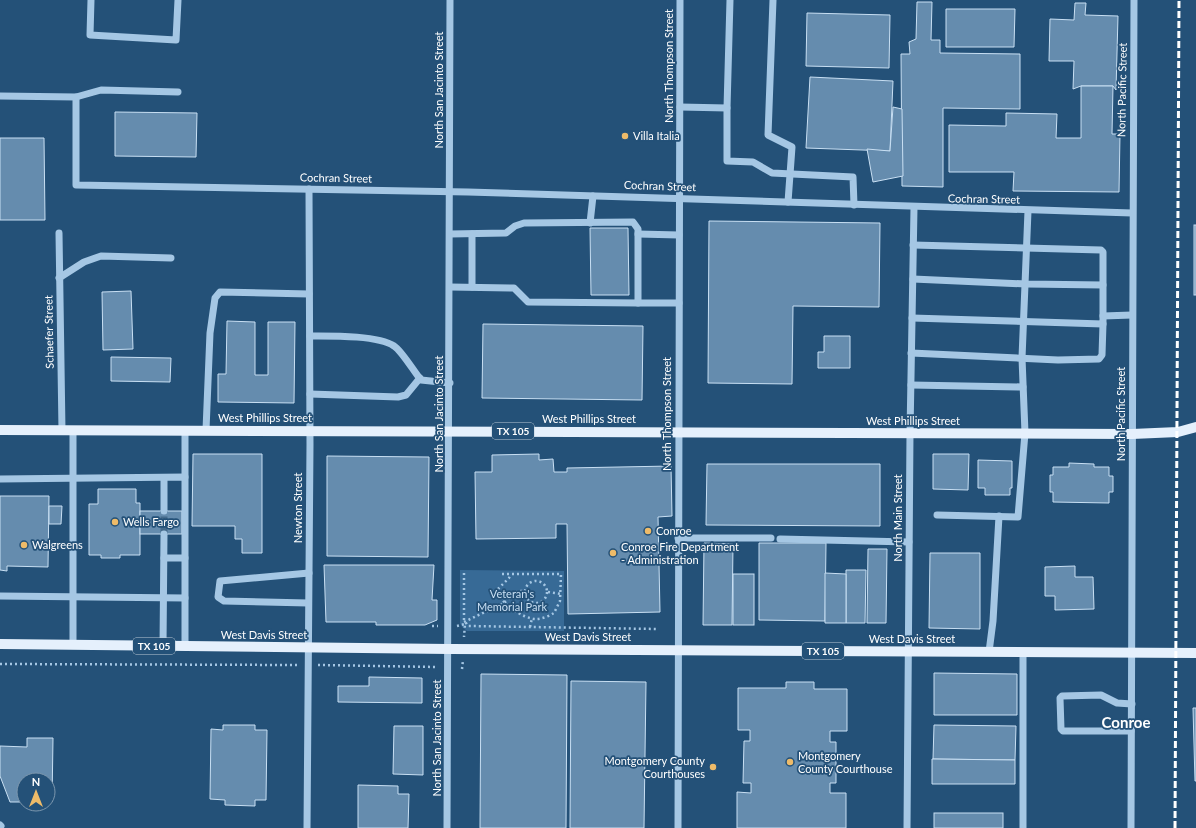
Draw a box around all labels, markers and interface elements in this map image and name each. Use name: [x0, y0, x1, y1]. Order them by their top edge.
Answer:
street label: North Thompson Street: [662, 9, 675, 123]
street label: North San Jacinto Street: [432, 31, 445, 149]
street label: North Pacific Street: [1114, 43, 1129, 137]
place label: Villa Italia: [633, 129, 680, 142]
marker: Villa Italia: [620, 131, 630, 141]
street label: Cochran Street: [300, 170, 372, 185]
street label: Cochran Street: [624, 178, 696, 193]
street label: Cochran Street: [948, 191, 1020, 206]
street label: Schaefer Street: [41, 295, 56, 369]
street label: North San Jacinto Street: [432, 355, 445, 473]
street label: North Thompson Street: [660, 357, 673, 471]
street label: North Pacific Street: [1114, 367, 1127, 461]
street label: West Phillips Street: [218, 411, 312, 424]
street label: West Phillips Street: [542, 412, 636, 425]
street label: West Phillips Street: [866, 414, 960, 427]
road number: TX 105: [492, 423, 534, 439]
street label: Newton Street: [291, 473, 304, 543]
street label: North Main Street: [891, 474, 904, 562]
place label: Wells Fargo: [123, 515, 179, 528]
marker: Wells Fargo: [110, 517, 120, 527]
place label: Conroe: [656, 524, 692, 537]
marker: Conroe: [643, 526, 653, 536]
place label: Walgreens: [32, 538, 83, 551]
marker: Walgreens: [19, 540, 29, 550]
place label: Conroe Fire Department - Administration: [621, 540, 739, 566]
marker: Conroe Fire Department - Administration: [608, 548, 618, 558]
park label: Veteran's Memorial Park: [477, 587, 547, 613]
street label: West Davis Street: [221, 628, 307, 641]
street label: West Davis Street: [545, 630, 631, 643]
street label: West Davis Street: [869, 632, 955, 645]
road number: TX 105: [133, 638, 175, 654]
road number: TX 105: [802, 643, 844, 659]
street label: North San Jacinto Street: [430, 679, 443, 797]
district label: Conroe: [1102, 713, 1150, 731]
place label: Montgomery County Courthouse: [798, 749, 893, 775]
place label: Montgomery County Courthouses: [604, 754, 705, 780]
marker: Montgomery County Courthouse: [785, 757, 795, 767]
marker: Montgomery County Courthouses: [708, 762, 718, 772]
north arrow: [16, 772, 56, 812]
text: N: [32, 775, 40, 788]

